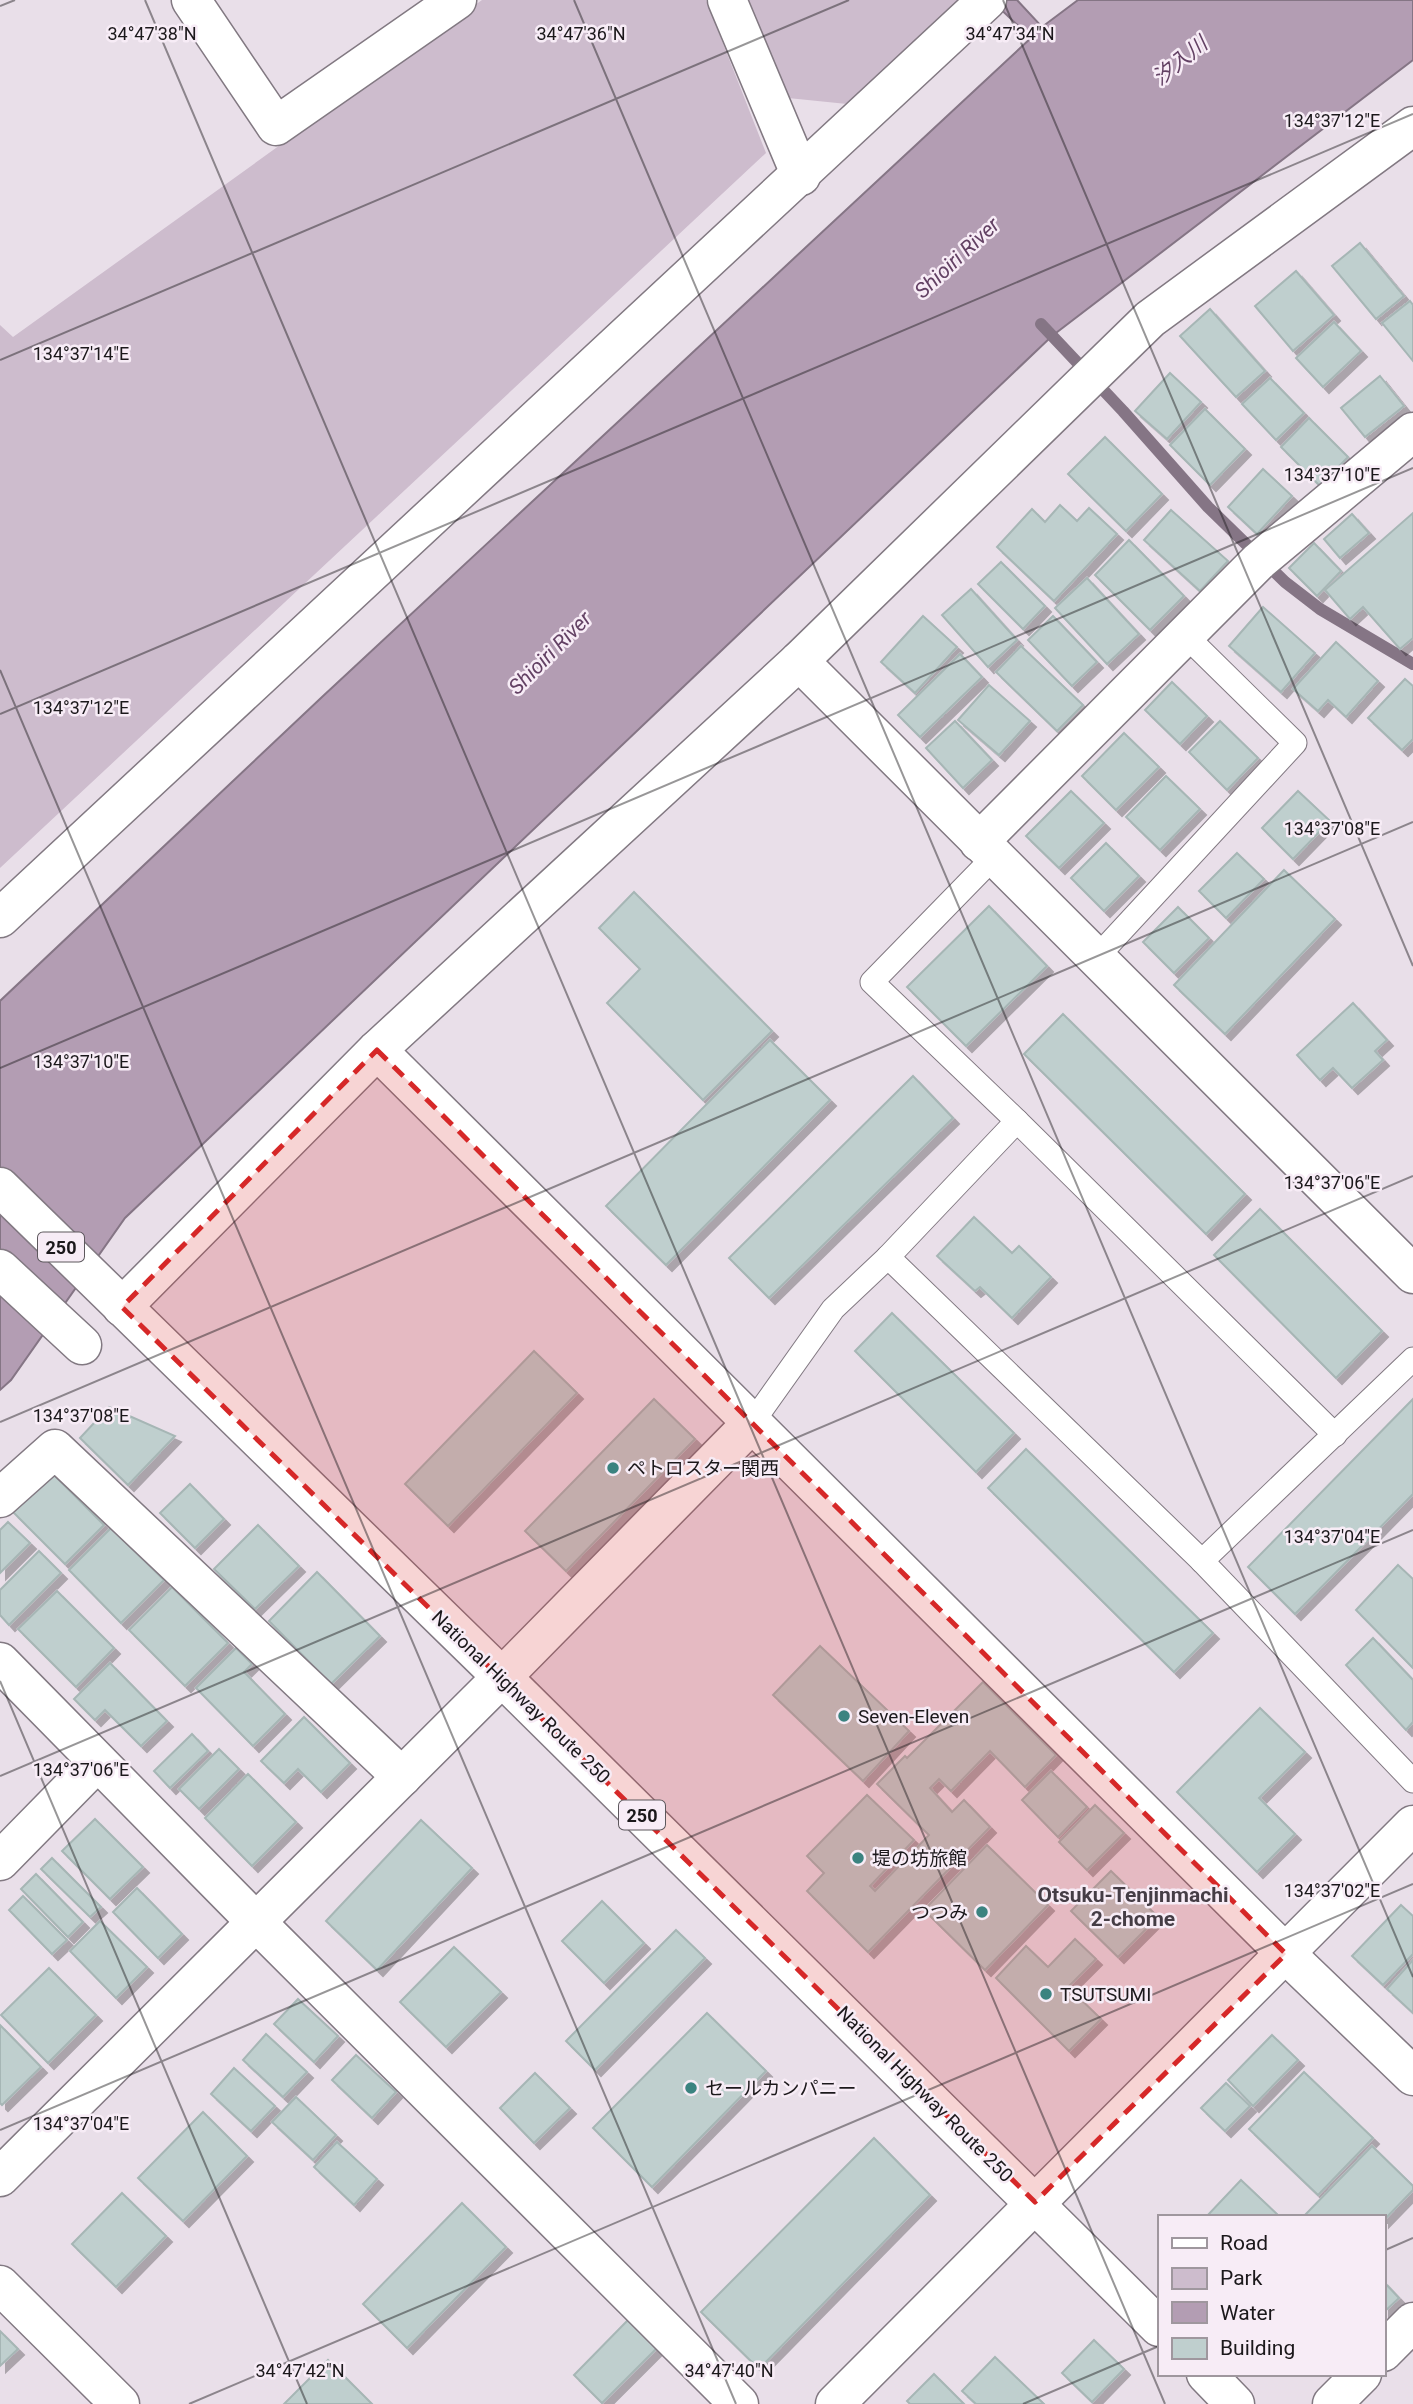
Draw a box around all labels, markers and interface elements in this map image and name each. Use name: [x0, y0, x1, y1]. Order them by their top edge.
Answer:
text: 34°47'38"N: [107, 23, 197, 44]
text: 34°47'36"N: [536, 23, 626, 44]
text: 34°47'34"N: [965, 23, 1055, 44]
water label: 汐入川: [1148, 31, 1214, 90]
text: 134°37'12"E: [1284, 110, 1380, 131]
water label: Shioiri River: [910, 212, 1005, 303]
text: 134°37'14"E: [33, 343, 129, 364]
text: 134°37'10"E: [1284, 464, 1380, 485]
water label: Shioiri River: [504, 606, 597, 699]
text: 134°37'12"E: [33, 697, 129, 718]
text: 134°37'08"E: [1284, 818, 1380, 839]
text: 134°37'10"E: [33, 1051, 129, 1072]
text: 134°37'06"E: [1284, 1172, 1380, 1193]
road number: 250: [38, 1232, 84, 1262]
text: 134°37'08"E: [33, 1405, 129, 1426]
place label: ペトロスター関西: [627, 1457, 779, 1480]
marker: ペトロスター関西: [605, 1460, 621, 1476]
text: 134°37'04"E: [1284, 1526, 1380, 1547]
street label: National Highway Route 250: [427, 1606, 615, 1788]
place label: Seven-Eleven: [858, 1705, 969, 1728]
marker: Seven-Eleven: [836, 1708, 852, 1724]
text: 134°37'06"E: [33, 1759, 129, 1780]
road number: 250: [619, 1800, 665, 1829]
place label: 堤の坊旅館: [872, 1847, 967, 1870]
marker: 堤の坊旅館: [850, 1850, 866, 1866]
text: 134°37'02"E: [1284, 1880, 1380, 1901]
district label: Otsuku-Tenjinmachi 2-chome: [1037, 1883, 1229, 1931]
place label: つつみ: [911, 1901, 968, 1924]
marker: つつみ: [974, 1904, 990, 1920]
place label: TSUTSUMI: [1060, 1983, 1151, 2006]
marker: TSUTSUMI: [1038, 1986, 1054, 2002]
street label: National Highway Route 250: [832, 2001, 1018, 2187]
place label: セールカンパニー: [705, 2077, 856, 2100]
marker: セールカンパニー: [683, 2080, 699, 2096]
text: 134°37'04"E: [33, 2113, 129, 2134]
legend: [1158, 2215, 1385, 2376]
text: Road: [1220, 2231, 1268, 2255]
text: Park: [1220, 2266, 1263, 2290]
text: Water: [1220, 2301, 1275, 2325]
text: Building: [1220, 2336, 1295, 2360]
text: 34°47'42"N: [255, 2360, 345, 2381]
text: 34°47'40"N: [684, 2360, 774, 2381]

